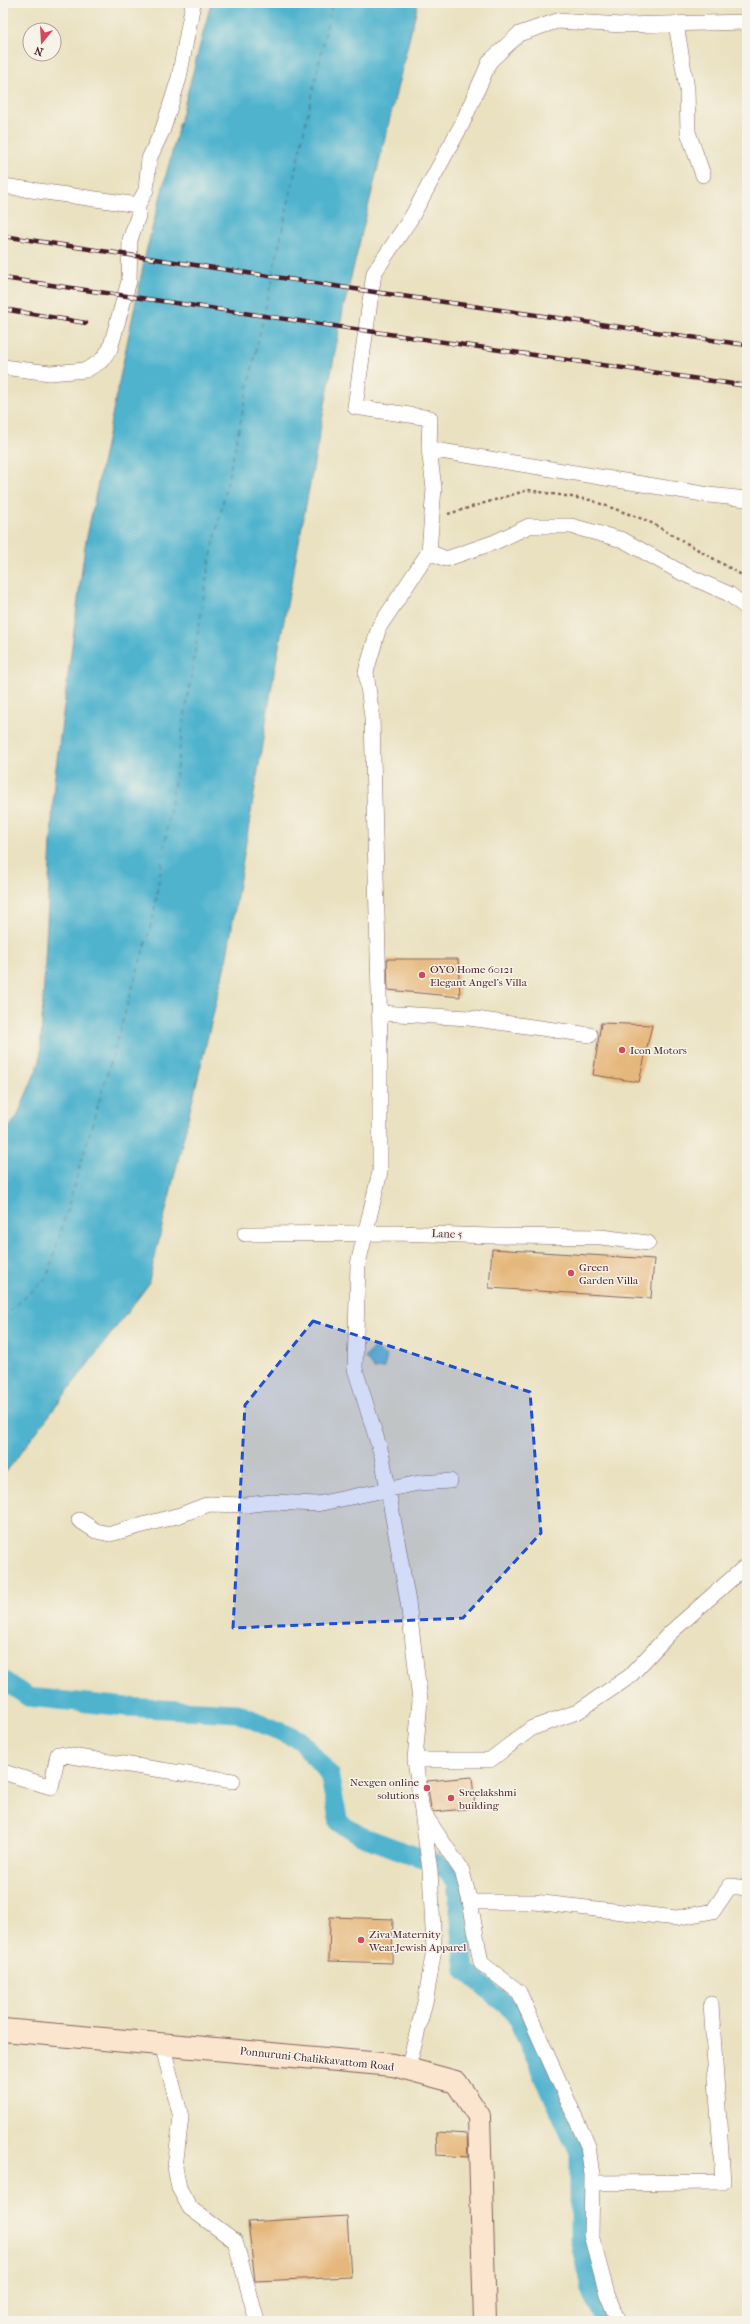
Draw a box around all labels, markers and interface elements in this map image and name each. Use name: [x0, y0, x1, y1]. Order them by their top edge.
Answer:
north arrow: [22, 22, 62, 62]
text: N: [32, 43, 45, 59]
place label: OYO Home 60121 Elegant Angel's Villa: [430, 963, 528, 989]
marker: OYO Home 60121 Elegant Angel's Villa: [417, 970, 427, 980]
place label: Icon Motors: [630, 1044, 687, 1057]
marker: Icon Motors: [617, 1045, 627, 1055]
street label: Lane 5: [431, 1227, 463, 1241]
place label: Green Garden Villa: [579, 1261, 639, 1287]
marker: Green Garden Villa: [566, 1268, 576, 1278]
place label: Nexgen online solutions: [350, 1776, 420, 1802]
marker: Nexgen online solutions: [422, 1783, 432, 1793]
place label: Sreelakshmi building: [458, 1786, 517, 1812]
marker: Sreelakshmi building: [446, 1793, 456, 1803]
place label: Ziva Maternity Wear.Jewish Apparel: [368, 1928, 466, 1954]
marker: Ziva Maternity Wear.Jewish Apparel: [356, 1935, 366, 1945]
street label: Ponnuruni-Chalikkavattom Road: [239, 2044, 396, 2074]

